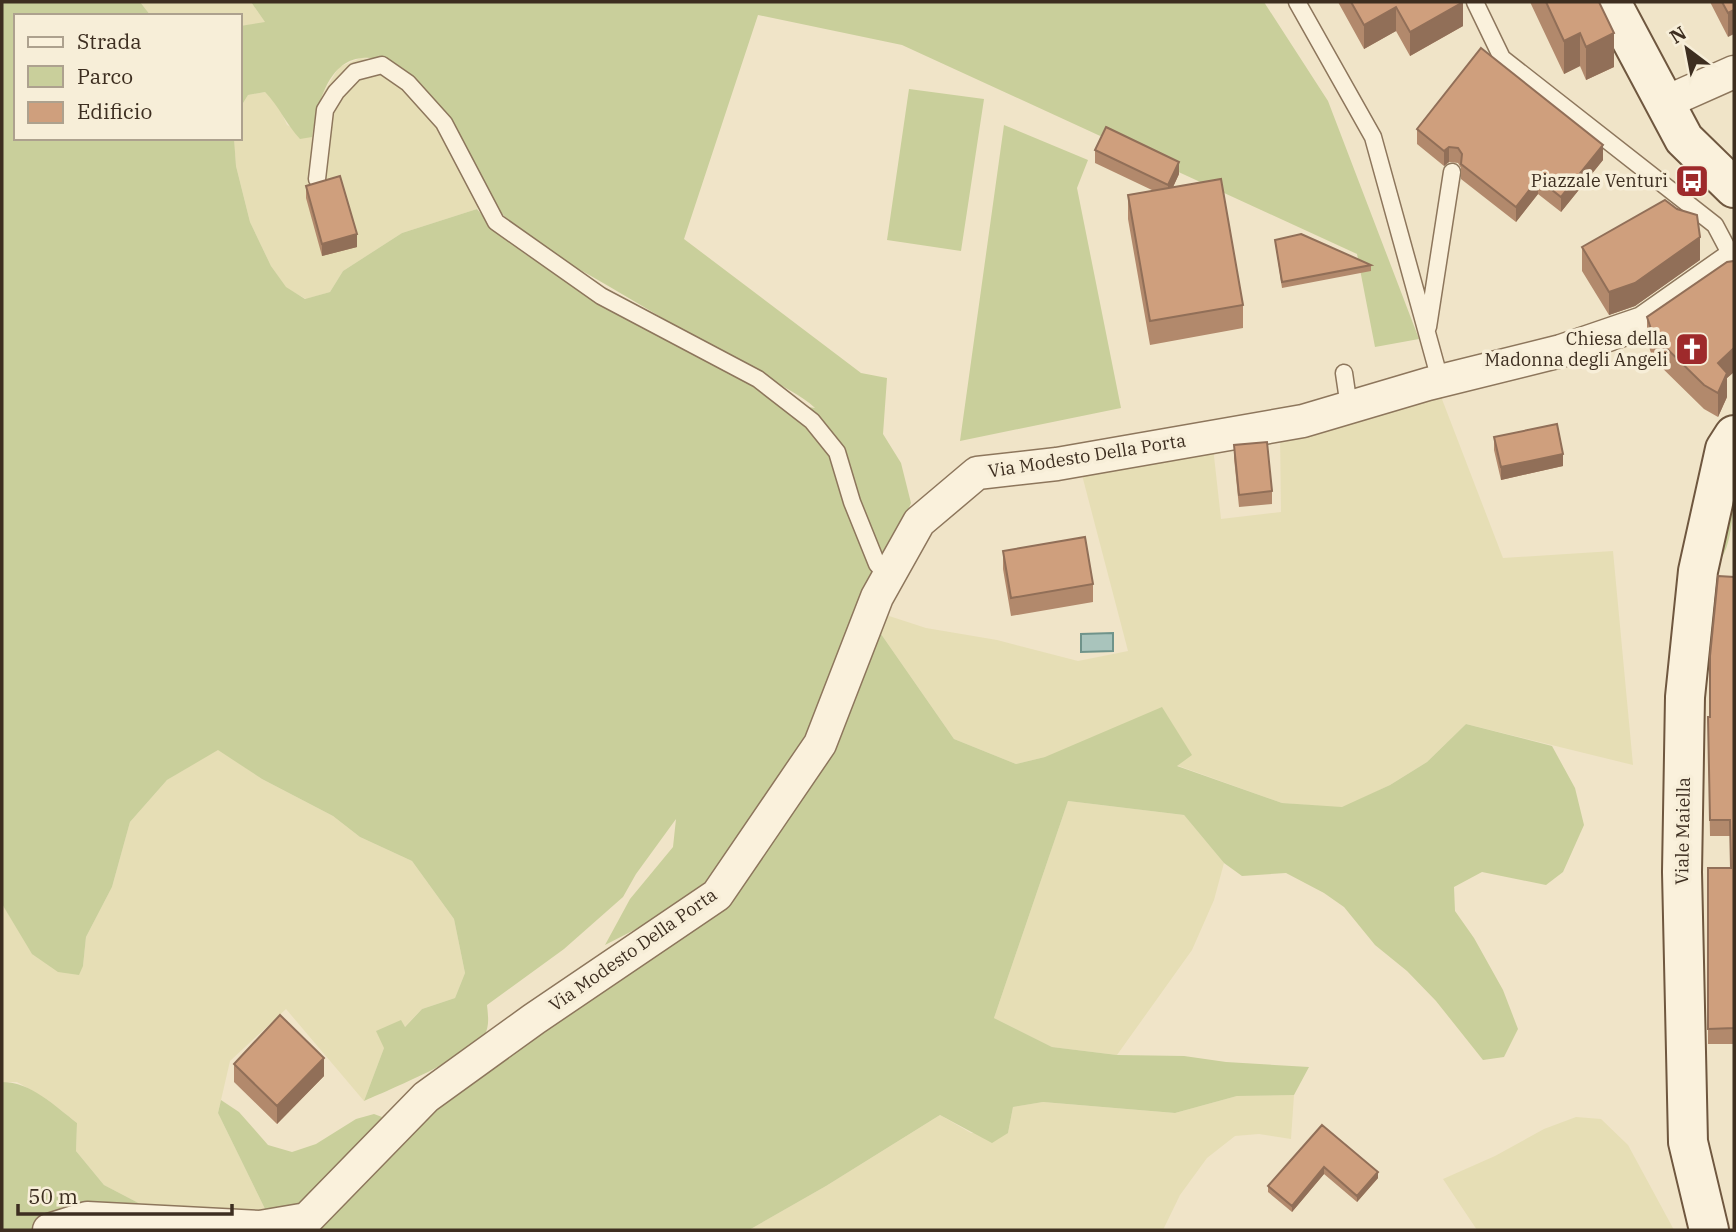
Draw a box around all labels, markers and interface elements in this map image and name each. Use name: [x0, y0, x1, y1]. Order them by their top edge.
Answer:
legend: [14, 14, 242, 140]
north arrow: [1652, 14, 1722, 84]
text: N: [1665, 20, 1691, 49]
text: Strada: [77, 27, 142, 55]
text: Parco: [77, 62, 133, 90]
text: Edificio: [77, 97, 152, 125]
bus stop icon: Piazzale Venturi: [1673, 162, 1711, 200]
place label: Piazzale Venturi: [1531, 169, 1668, 192]
place label: Chiesa della Madonna degli Angeli: [1484, 327, 1668, 371]
church icon: Chiesa della Madonna degli Angeli: [1673, 330, 1711, 368]
street label: Via Modesto Della Porta: [986, 428, 1188, 482]
street label: Viale Maiella: [1670, 777, 1695, 885]
street label: Via Modesto Della Porta: [544, 883, 721, 1016]
scale bar: [18, 1172, 231, 1216]
text: 50 m: [28, 1182, 78, 1210]

